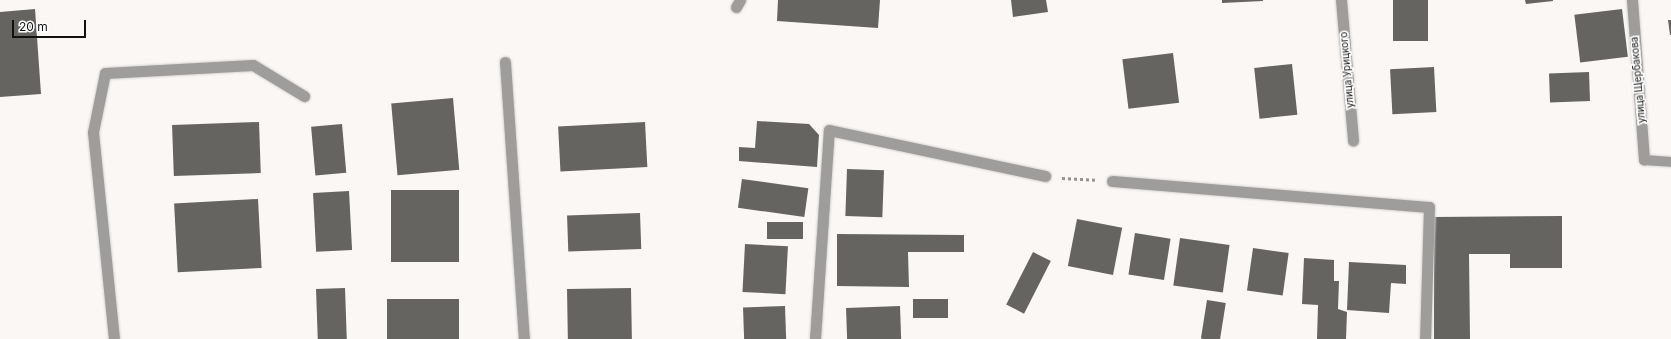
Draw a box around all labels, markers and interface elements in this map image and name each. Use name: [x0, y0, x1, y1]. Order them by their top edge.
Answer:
scale bar: [14, 12, 88, 38]
text: 20 m: [19, 19, 48, 34]
street label: улица Урицкого: [1338, 31, 1356, 109]
street label: улица Щербакова: [1628, 36, 1648, 124]

